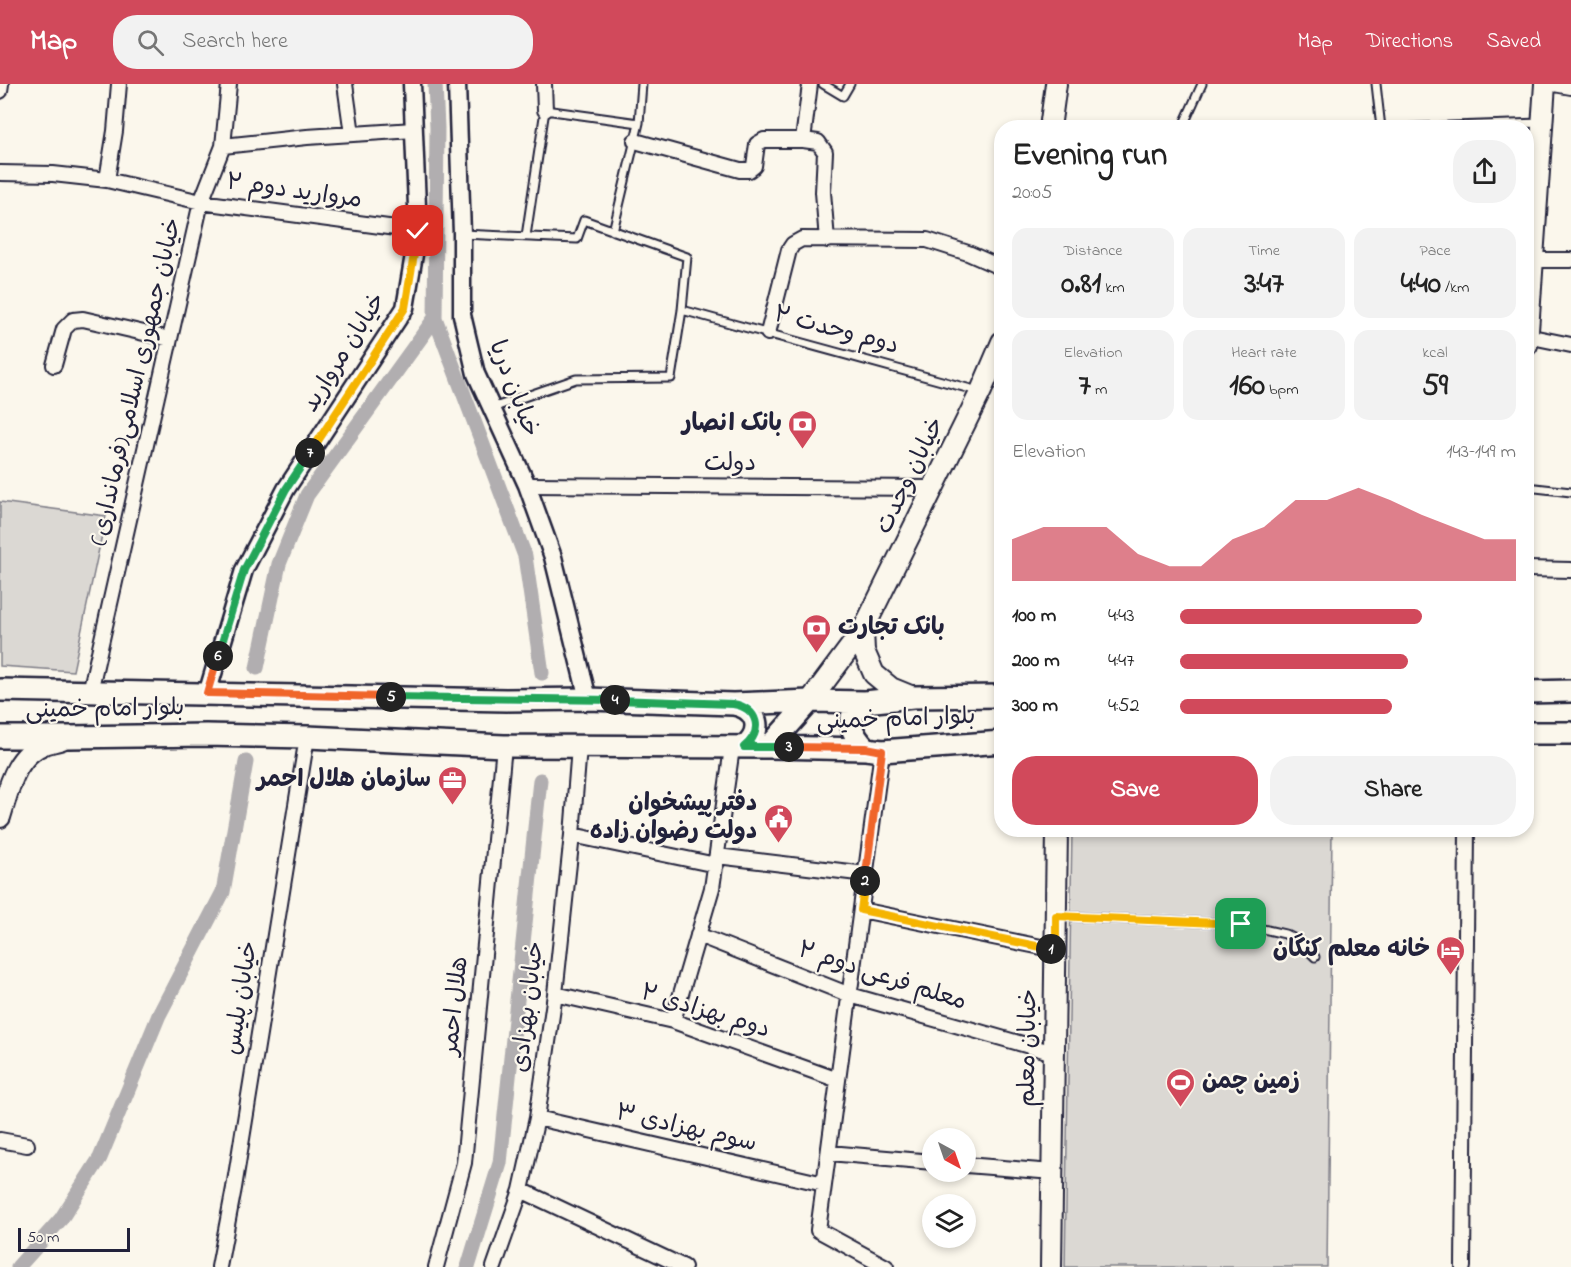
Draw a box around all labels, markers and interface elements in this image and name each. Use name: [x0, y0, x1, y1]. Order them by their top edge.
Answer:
search box: [113, 15, 533, 69]
text: Map: [30, 22, 77, 63]
icon: search: [134, 26, 167, 59]
text: Search here: [182, 26, 288, 58]
text: Map: [1297, 27, 1333, 57]
text: Directions: [1366, 27, 1453, 57]
text: Saved: [1486, 27, 1541, 57]
text: Evening run: [1012, 132, 1167, 180]
button: share: [1453, 140, 1516, 203]
street label: مروارید دوم ۲: [224, 165, 364, 219]
text: 20:05: [1012, 179, 1052, 208]
pin: [392, 205, 443, 256]
icon: check: [401, 214, 434, 247]
street label: خیابان جمهوری اسلامی(فرمانداری): [82, 215, 192, 549]
text: Distance: [1064, 239, 1122, 263]
text: Time: [1248, 239, 1280, 263]
text: Pace: [1419, 239, 1451, 263]
text: 0.81: [1061, 263, 1101, 307]
text: 3:47: [1244, 263, 1284, 307]
text: 4:40: [1401, 263, 1441, 307]
text: km: [1101, 276, 1125, 300]
text: /km: [1441, 276, 1469, 300]
street label: خیابان مروارید: [294, 286, 396, 420]
street label: دوم وحدت ۲: [770, 298, 902, 364]
street label: خیابان دریا: [479, 336, 547, 442]
text: Elevation: [1064, 341, 1122, 365]
text: Heart rate: [1231, 341, 1297, 365]
text: kcal: [1422, 341, 1448, 365]
text: 7: [1079, 365, 1091, 409]
text: 160: [1229, 365, 1265, 409]
text: 59: [1422, 365, 1448, 409]
text: m: [1091, 378, 1107, 402]
text: bpm: [1265, 378, 1299, 402]
place label: بانک انصار: [680, 407, 782, 442]
bank icon: بانک انصار: [787, 408, 819, 450]
street label: خیابان وحدت: [868, 412, 954, 540]
pin: 7: [295, 438, 325, 468]
text: Elevation: [1012, 438, 1086, 467]
text: 143–149 m: [1446, 438, 1516, 467]
text: 7: [307, 441, 313, 465]
street label: دولت: [704, 447, 756, 482]
text: 100 m: [1012, 602, 1056, 631]
text: 4:43: [1108, 602, 1134, 631]
place label: بانک تجارت: [838, 611, 945, 646]
bank icon: بانک تجارت: [801, 612, 833, 654]
pin: 6: [203, 641, 233, 671]
text: 6: [214, 644, 222, 668]
text: 200 m: [1012, 647, 1060, 676]
text: 4:47: [1108, 647, 1134, 676]
pin: 5: [376, 682, 406, 712]
text: 5: [386, 685, 396, 709]
pin: 4: [600, 685, 630, 715]
text: 4: [612, 688, 618, 712]
street label: بلوار امام خمینی: [25, 691, 185, 729]
text: 300 m: [1012, 692, 1058, 721]
text: 4:52: [1108, 692, 1139, 721]
street label: بلوار امام خمینی: [816, 700, 976, 740]
pin: 3: [774, 732, 804, 762]
text: 3: [786, 735, 792, 759]
button: Save: [1012, 756, 1258, 825]
button: Share: [1270, 756, 1516, 825]
place label: سازمان هلال احمر: [255, 763, 431, 798]
office icon: سازمان هلال احمر: [436, 764, 468, 806]
place label: دفتر پیشخوان دولت رضوان زاده: [590, 787, 757, 850]
public building icon: دفتر پیشخوان دولت رضوان زاده: [762, 802, 794, 844]
pin: 2: [850, 866, 880, 896]
text: 2: [861, 869, 869, 893]
pin: [1215, 898, 1266, 949]
icon: arrive: [1224, 907, 1257, 940]
street label: معلم فرعی دوم ۲: [793, 933, 971, 1021]
place label: خانه معلم کنگان: [1273, 933, 1430, 968]
pin: 1: [1036, 934, 1066, 964]
hotel icon: خانه معلم کنگان: [1435, 934, 1467, 976]
text: 1: [1048, 937, 1054, 961]
street label: خیابان پلیس: [216, 939, 268, 1057]
street label: خیابان بهزادی: [504, 939, 554, 1075]
street label: هلال احمر: [433, 955, 479, 1059]
street label: دوم بهزادی ۲: [636, 976, 774, 1048]
street label: خیابان معلم: [1010, 989, 1048, 1107]
place label: زمین چمن: [1202, 1065, 1300, 1100]
sports icon: زمین چمن: [1165, 1066, 1197, 1108]
street label: سوم بهزادی ۳: [612, 1096, 760, 1162]
north arrow: [922, 1128, 976, 1182]
map controls: [922, 1128, 976, 1248]
button: layers: [922, 1194, 976, 1248]
scale bar: [18, 1225, 130, 1252]
text: 50 m: [27, 1226, 59, 1250]

